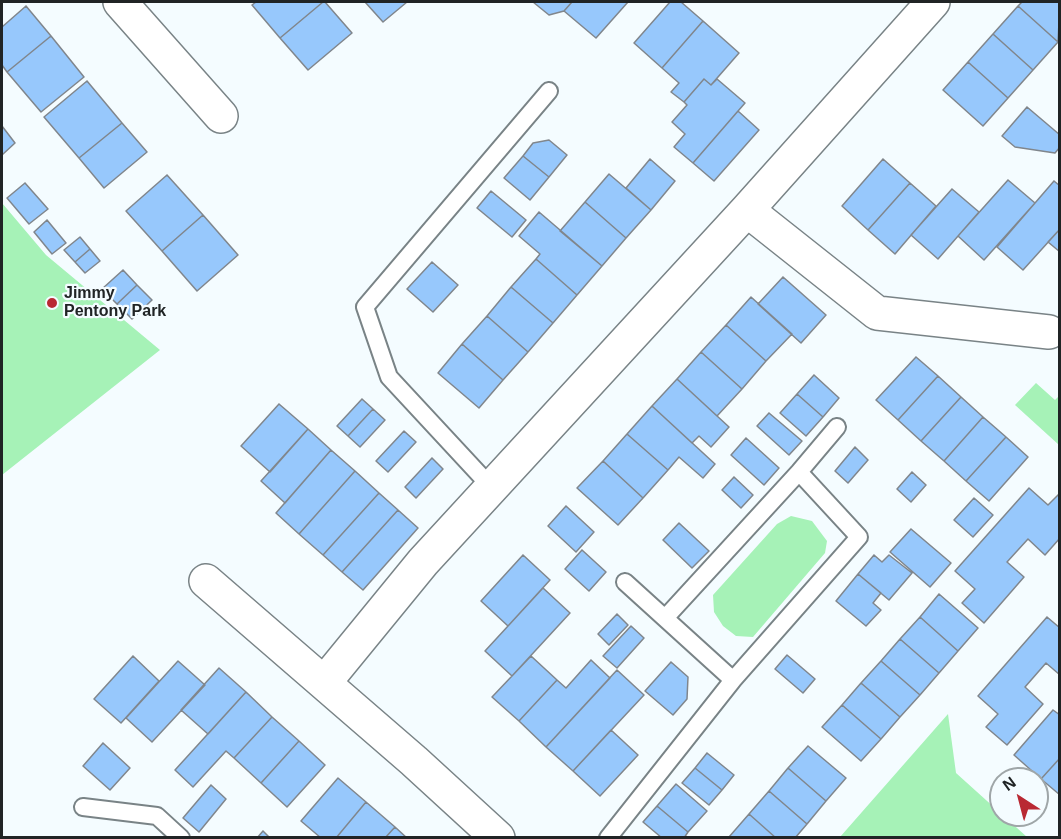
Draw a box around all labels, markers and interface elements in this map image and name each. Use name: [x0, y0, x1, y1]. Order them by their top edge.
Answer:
place label: Jimmy Pentony Park: [64, 284, 166, 322]
marker: Jimmy Pentony Park: [45, 296, 59, 310]
north arrow: [989, 767, 1049, 827]
text: N: [1000, 773, 1019, 794]

